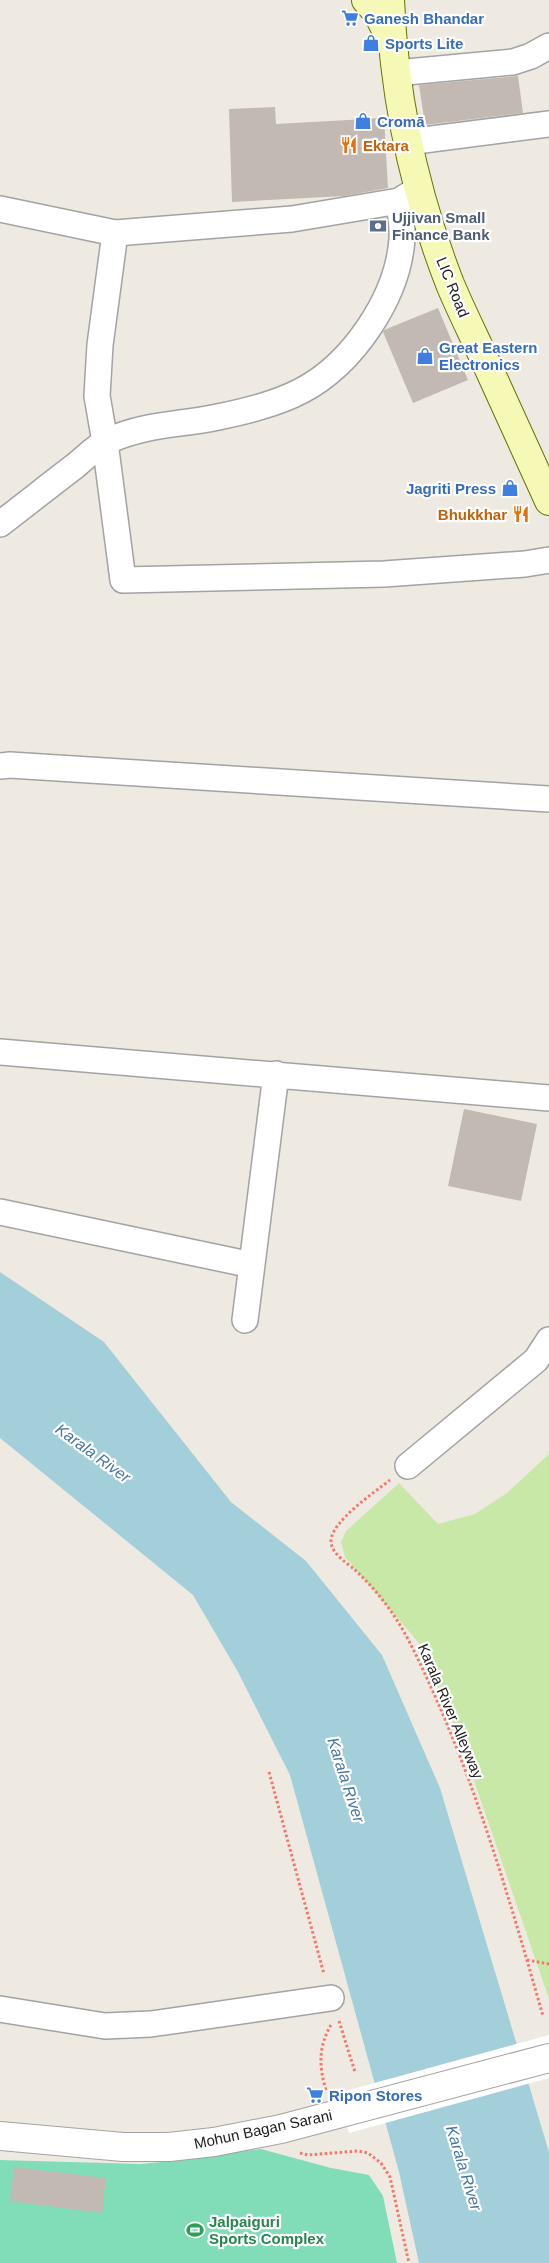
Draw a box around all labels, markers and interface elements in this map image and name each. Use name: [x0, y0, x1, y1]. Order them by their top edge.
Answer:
supermarket icon: Ganesh Bhandar: [340, 8, 360, 28]
place label: Ganesh Bhandar: [364, 10, 484, 27]
shop icon: Sports Lite: [361, 33, 381, 53]
place label: Sports Lite: [385, 35, 463, 52]
shop icon: Cromā: [353, 111, 373, 131]
place label: Cromā: [377, 113, 425, 130]
restaurant icon: Ektara: [339, 135, 359, 155]
place label: Ektara: [363, 137, 410, 154]
place label: Ujjivan Small Finance Bank: [392, 209, 490, 243]
bank icon: Ujjivan Small Finance Bank: [368, 216, 388, 236]
street label: LIC Road: [433, 254, 473, 320]
place label: Great Eastern Electronics: [439, 339, 537, 373]
shop icon: Great Eastern Electronics: [415, 346, 435, 366]
shop icon: Jagriti Press: [500, 478, 520, 498]
place label: Jagriti Press: [406, 480, 496, 497]
restaurant icon: Bhukkhar: [511, 504, 531, 524]
place label: Bhukkhar: [438, 506, 507, 523]
water label: Karala River: [52, 1420, 134, 1486]
street label: Karala River Alleyway: [415, 1641, 487, 1782]
water label: Karala River: [324, 1736, 368, 1825]
supermarket icon: Ripon Stores: [305, 2085, 325, 2105]
place label: Ripon Stores: [329, 2087, 422, 2104]
street label: Mohun Bagan Sarani: [192, 2106, 334, 2152]
water label: Karala River: [443, 2123, 485, 2213]
place label: Jalpaiguri Sports Complex: [209, 2213, 325, 2247]
sports icon: Jalpaiguri Sports Complex: [185, 2220, 205, 2240]

